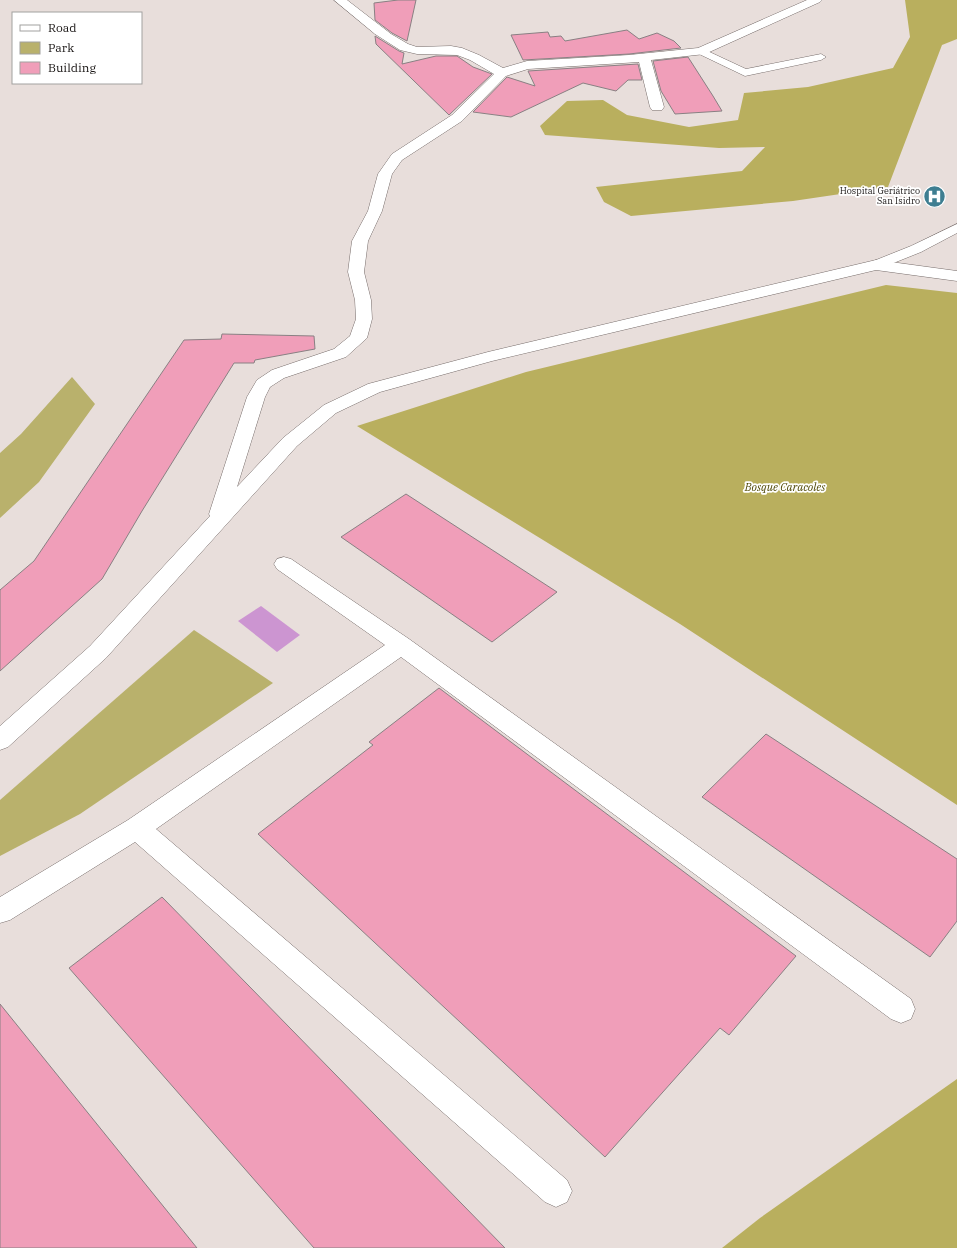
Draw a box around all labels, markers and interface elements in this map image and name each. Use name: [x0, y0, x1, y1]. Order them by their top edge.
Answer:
legend: [12, 12, 142, 84]
text: Road: [48, 20, 77, 35]
text: Park: [48, 40, 74, 55]
text: Building: [48, 60, 96, 75]
hospital icon: Hospital Geriátrico San Isidro: [922, 183, 948, 209]
place label: Hospital Geriátrico San Isidro: [840, 185, 920, 206]
park label: Bosque Caracoles: [744, 480, 826, 494]

